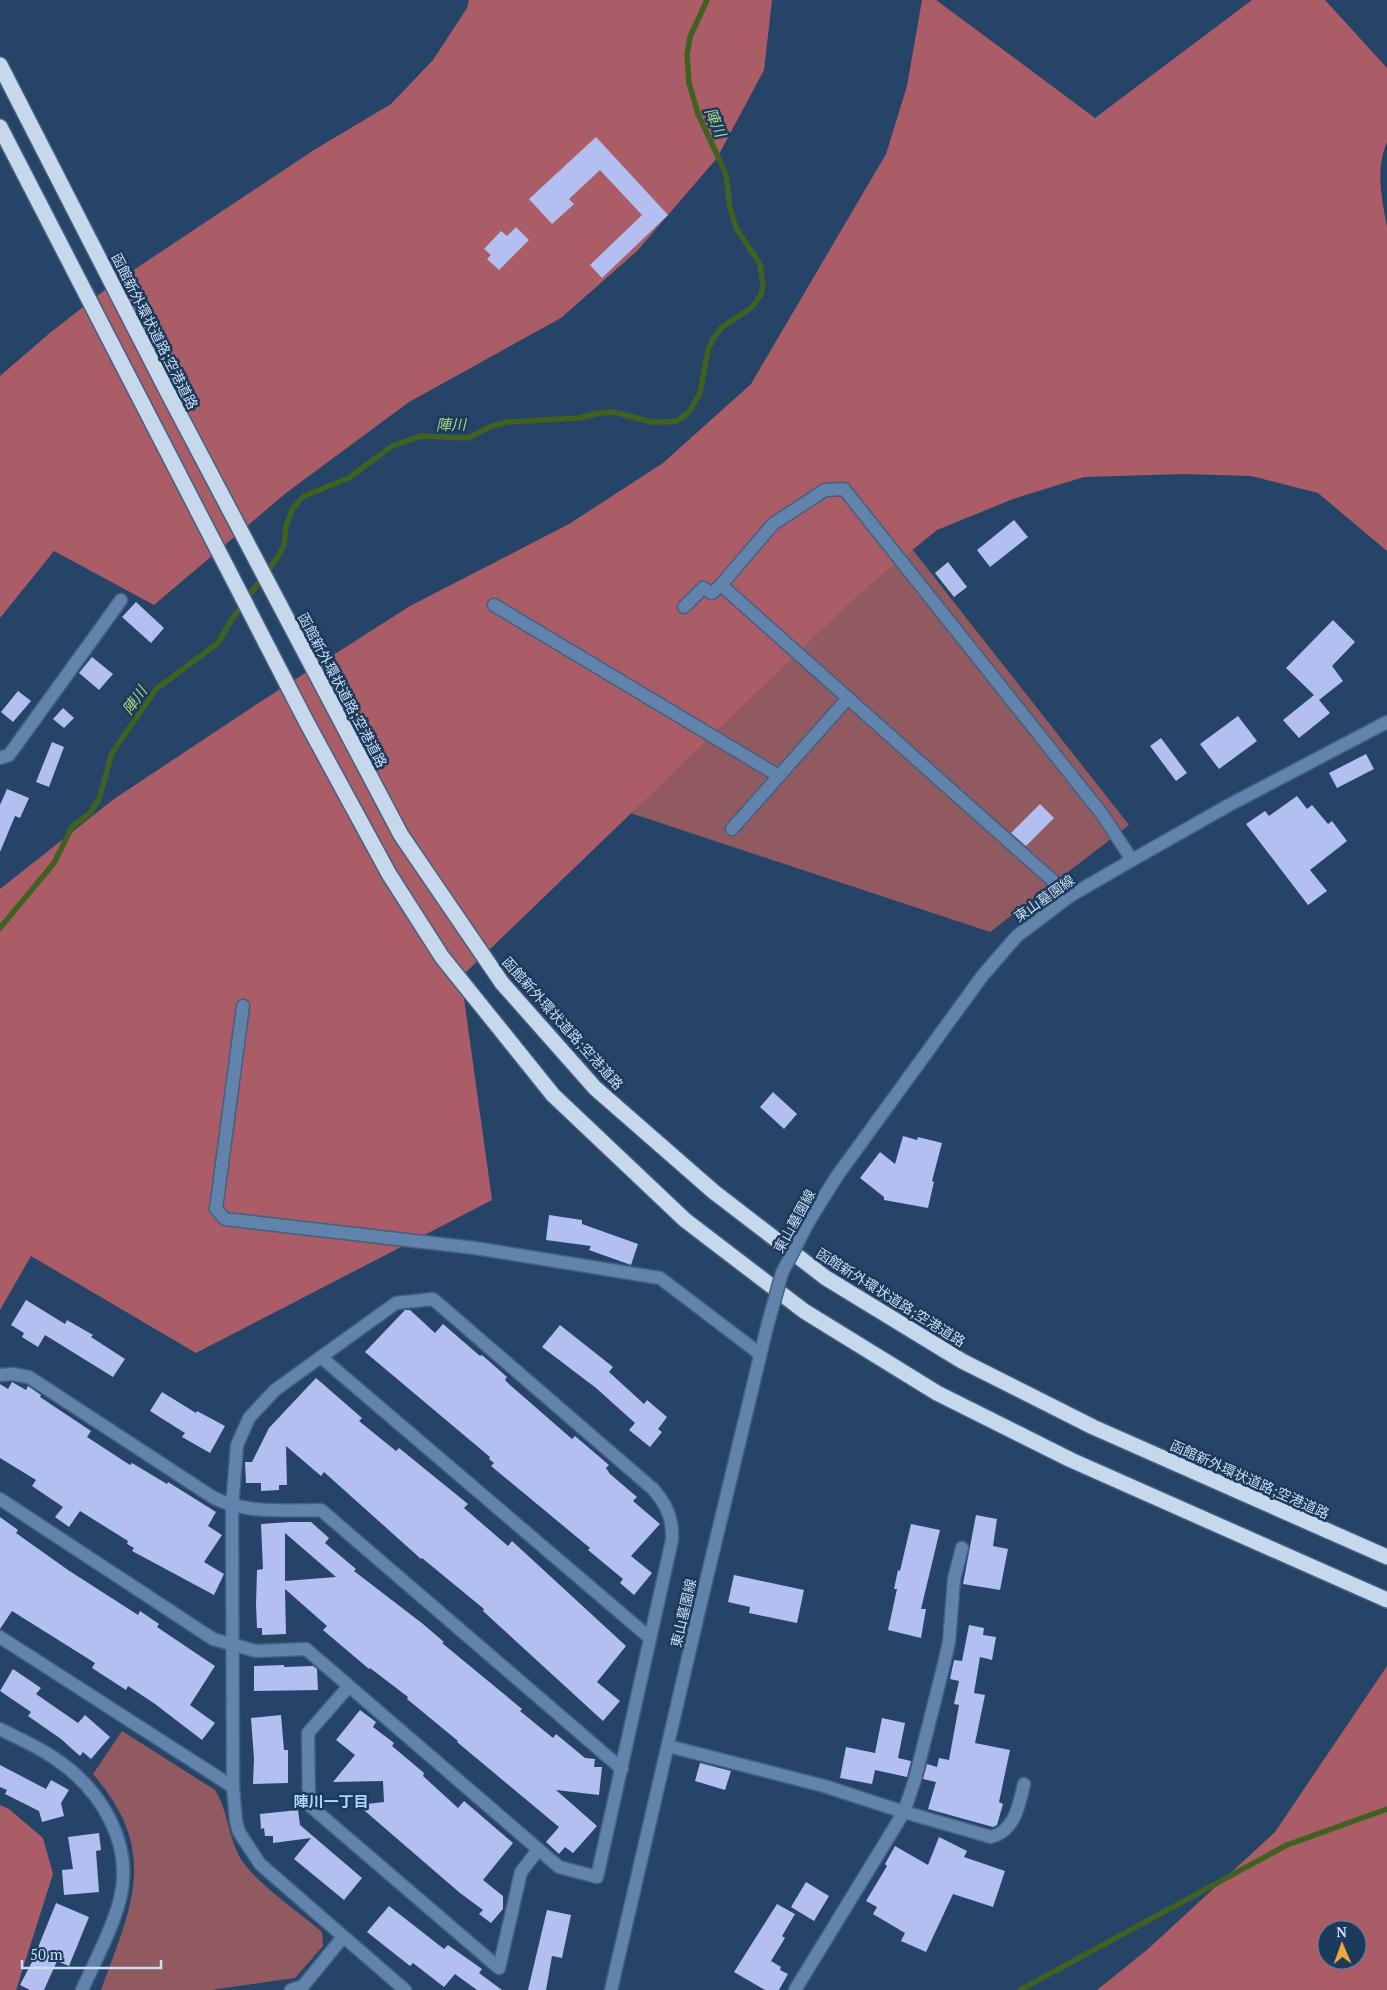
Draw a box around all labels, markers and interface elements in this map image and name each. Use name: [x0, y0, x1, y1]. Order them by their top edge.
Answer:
water label: 陣川: [701, 104, 732, 142]
street label: 函館新外環状道路;空港道路: [107, 250, 203, 412]
water label: 陣川: [436, 414, 468, 434]
street label: 函館新外環状道路;空港道路: [294, 609, 392, 771]
water label: 陣川: [117, 680, 152, 718]
street label: 東山墓園線: [1010, 870, 1078, 926]
street label: 函館新外環状道路;空港道路: [498, 952, 628, 1094]
street label: 東山墓園線: [769, 1186, 819, 1256]
street label: 函館新外環状道路;空港道路: [813, 1243, 969, 1351]
street label: 函館新外環状道路;空港道路: [1167, 1435, 1333, 1523]
street label: 東山墓園線: [666, 1577, 700, 1649]
district label: 陣川一丁目: [293, 1791, 369, 1811]
north arrow: [1317, 1920, 1367, 1970]
text: N: [1336, 1922, 1348, 1941]
scale bar: [22, 1938, 161, 1970]
text: 50 m: [30, 1944, 63, 1964]

